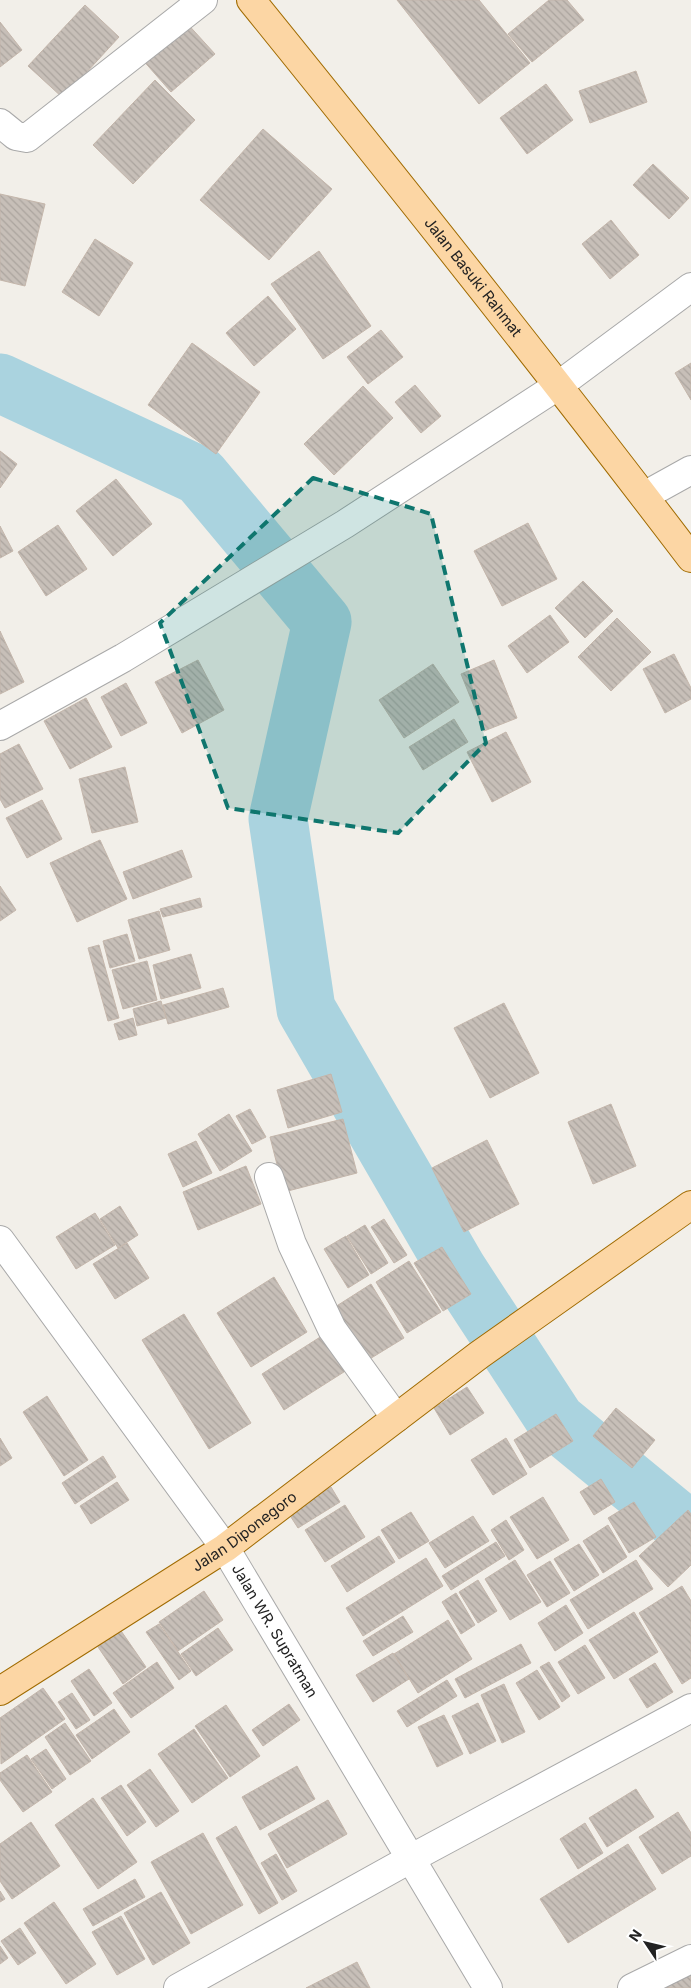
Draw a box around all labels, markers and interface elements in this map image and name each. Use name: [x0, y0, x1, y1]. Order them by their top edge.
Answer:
street label: Jalan Basuki Rahmat: [420, 213, 526, 340]
street label: Jalan Diponegoro: [188, 1487, 300, 1576]
street label: Jalan WR. Supratman: [228, 1560, 322, 1701]
north arrow: [621, 1918, 671, 1968]
text: N: [625, 1926, 645, 1945]

